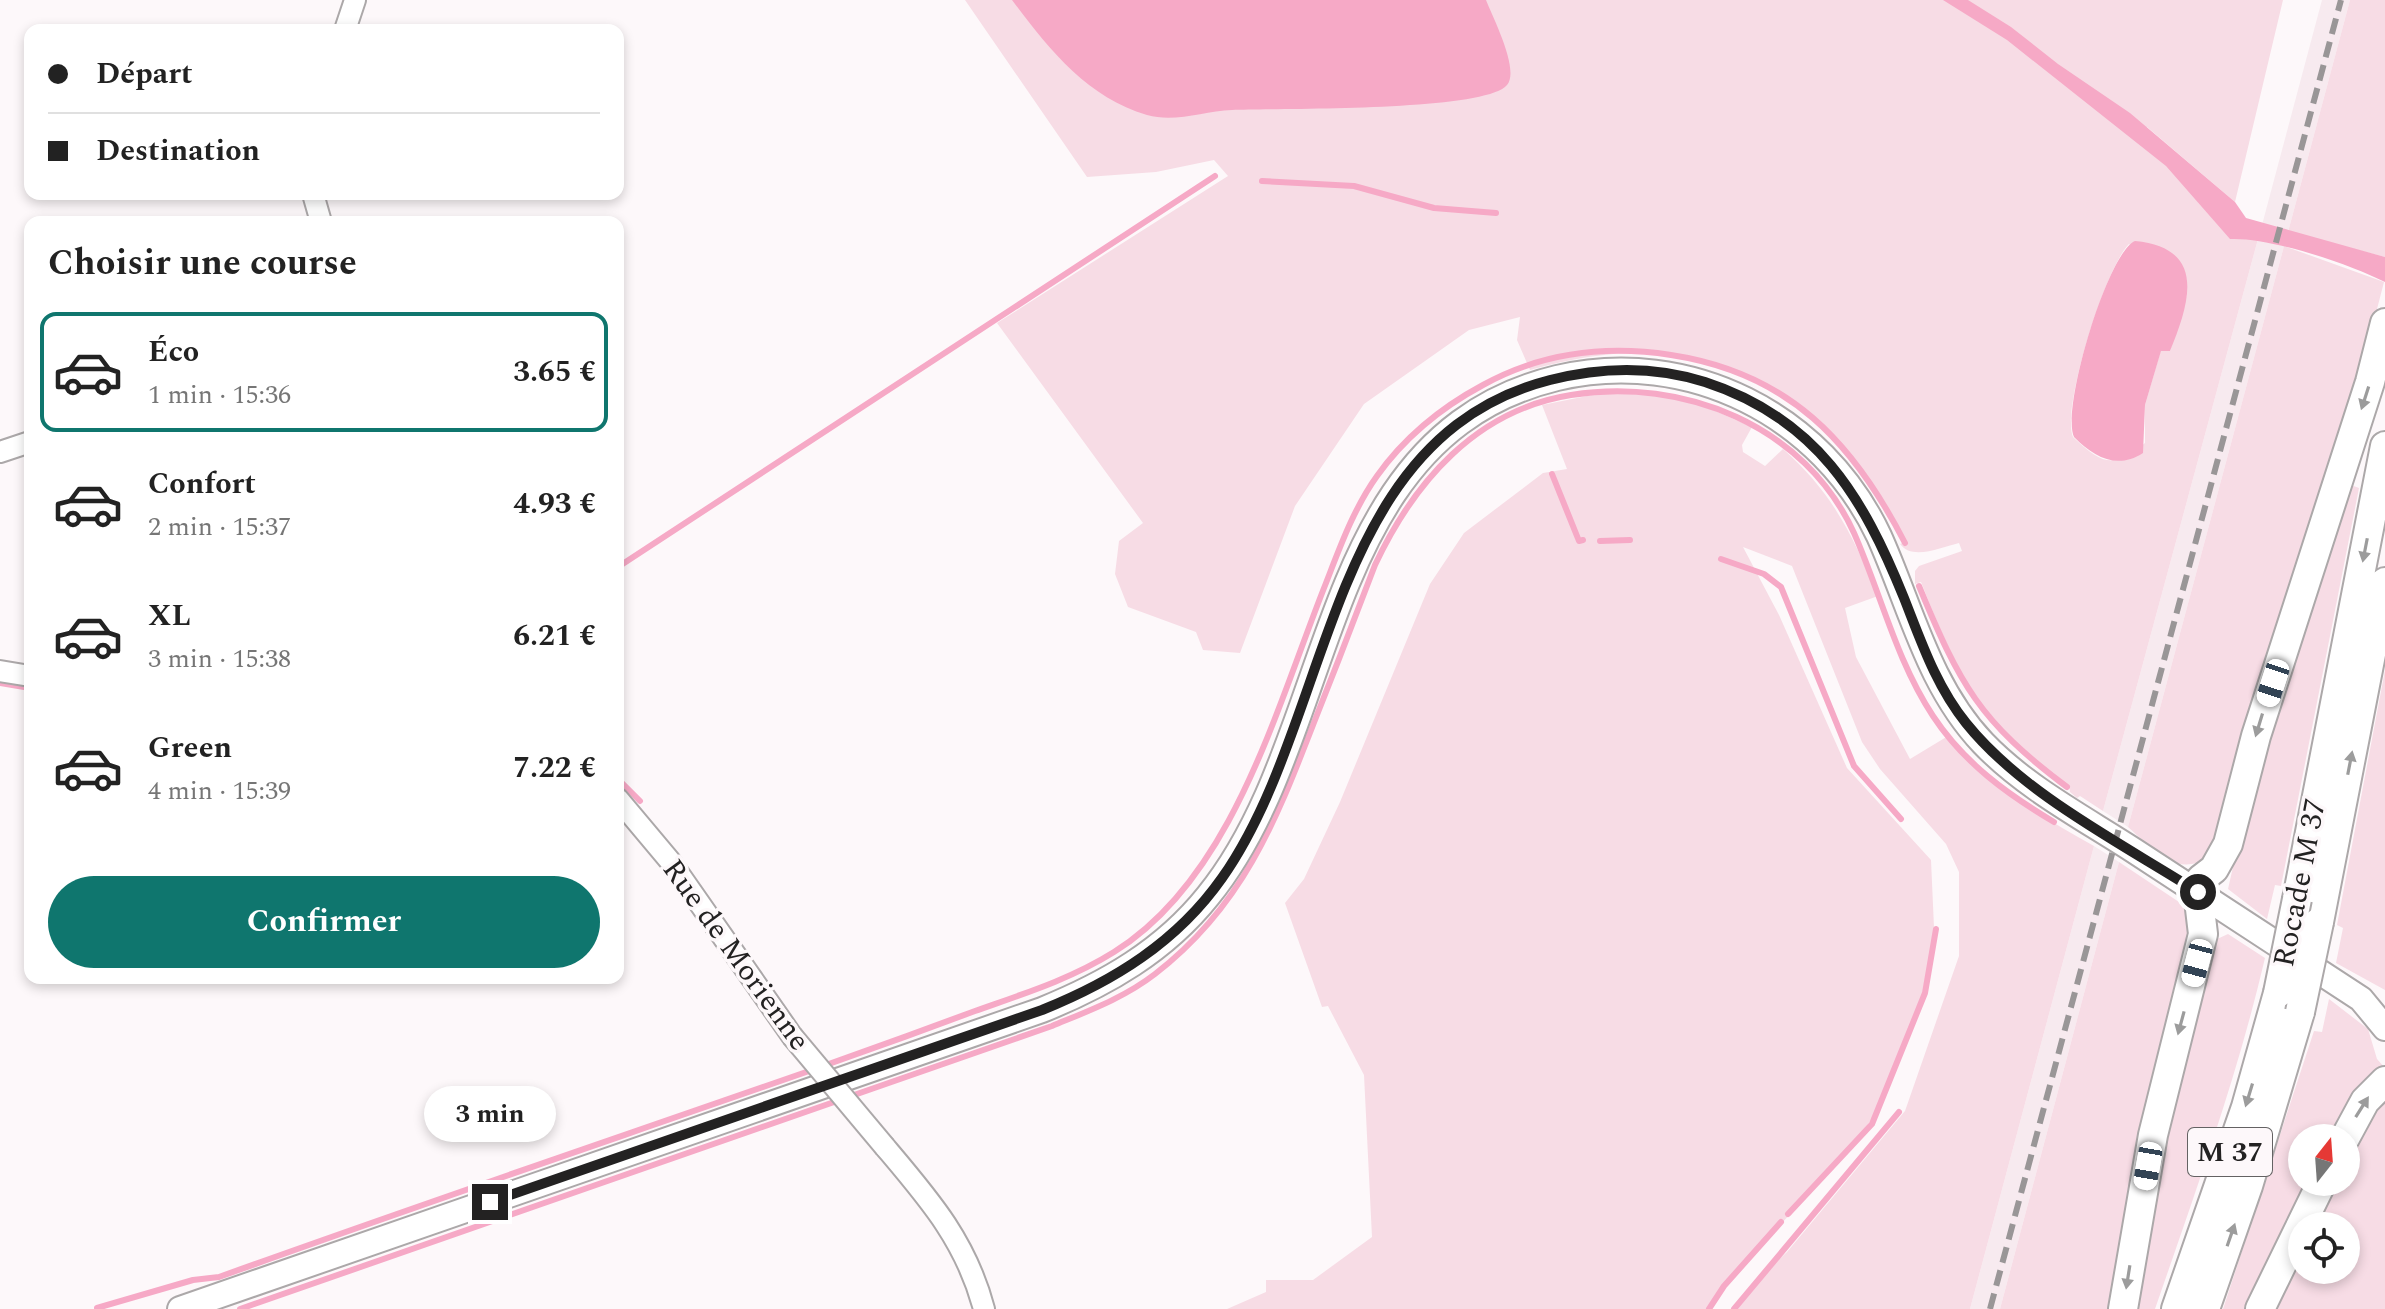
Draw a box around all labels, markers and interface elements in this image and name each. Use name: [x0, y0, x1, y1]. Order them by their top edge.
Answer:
text: Départ: [96, 51, 193, 97]
text: Destination: [96, 128, 260, 174]
text: Choisir une course: [48, 236, 357, 291]
text: Éco: [148, 329, 199, 375]
icon: car: [52, 336, 124, 408]
text: 3.65 €: [513, 349, 596, 395]
text: 1 min · 15:36: [148, 375, 291, 415]
one-way arrow: [2358, 386, 2370, 410]
text: Confort: [148, 461, 256, 507]
icon: car: [52, 468, 124, 540]
text: 4.93 €: [513, 481, 596, 527]
text: 2 min · 15:37: [148, 507, 291, 547]
one-way arrow: [2358, 538, 2370, 563]
text: XL: [148, 593, 191, 639]
icon: car: [52, 600, 124, 672]
text: 6.21 €: [513, 613, 596, 659]
text: 3 min · 15:38: [148, 639, 291, 679]
car: [2254, 656, 2292, 710]
one-way arrow: [2253, 714, 2265, 738]
text: Green: [148, 725, 232, 771]
icon: car: [52, 732, 124, 804]
text: 7.22 €: [513, 745, 596, 791]
one-way arrow: [2344, 750, 2357, 775]
text: 4 min · 15:39: [148, 771, 291, 811]
street label: Rocade M 37: [2261, 795, 2339, 971]
street label: Rue de Morienne: [650, 849, 822, 1061]
route start: [2180, 874, 2216, 910]
button: Confirmer: [48, 876, 600, 968]
car: [2179, 937, 2215, 989]
one-way arrow: [2174, 1010, 2186, 1035]
one-way arrow: [2242, 1084, 2255, 1108]
callout: 3 min: [424, 1086, 556, 1142]
text: 3 min: [455, 1094, 525, 1134]
one-way arrow: [2355, 1096, 2369, 1118]
north arrow: [2288, 1124, 2360, 1196]
map controls: [2288, 1124, 2360, 1284]
road number: M 37: [2188, 1128, 2272, 1176]
car: [2132, 1140, 2164, 1192]
route end: [472, 1184, 508, 1220]
button: locate: [2288, 1212, 2360, 1284]
one-way arrow: [2225, 1223, 2238, 1247]
one-way arrow: [2122, 1265, 2134, 1290]

